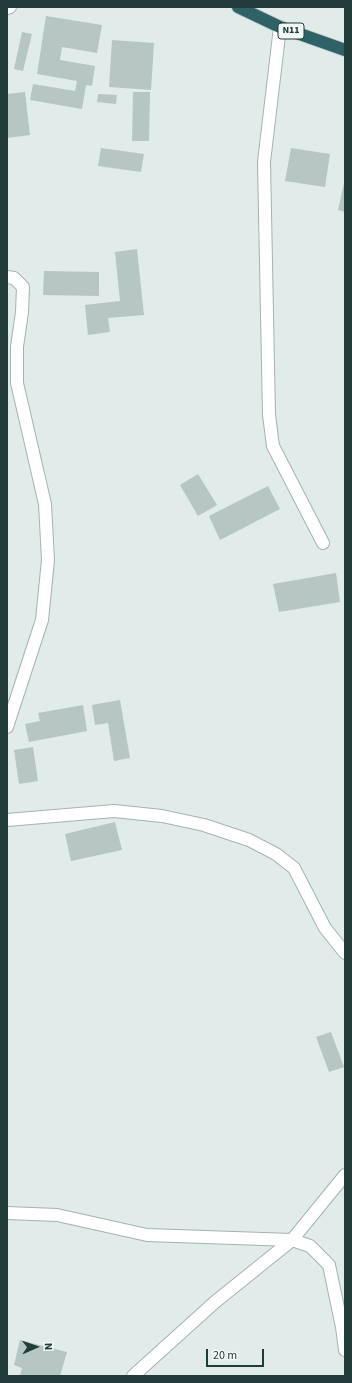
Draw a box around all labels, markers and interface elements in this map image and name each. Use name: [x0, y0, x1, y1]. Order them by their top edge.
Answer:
road number: N11: [278, 23, 304, 39]
north arrow: [16, 1327, 56, 1367]
scale bar: [208, 1341, 266, 1367]
text: N: [41, 1343, 56, 1350]
text: 20 m: [213, 1347, 237, 1364]

